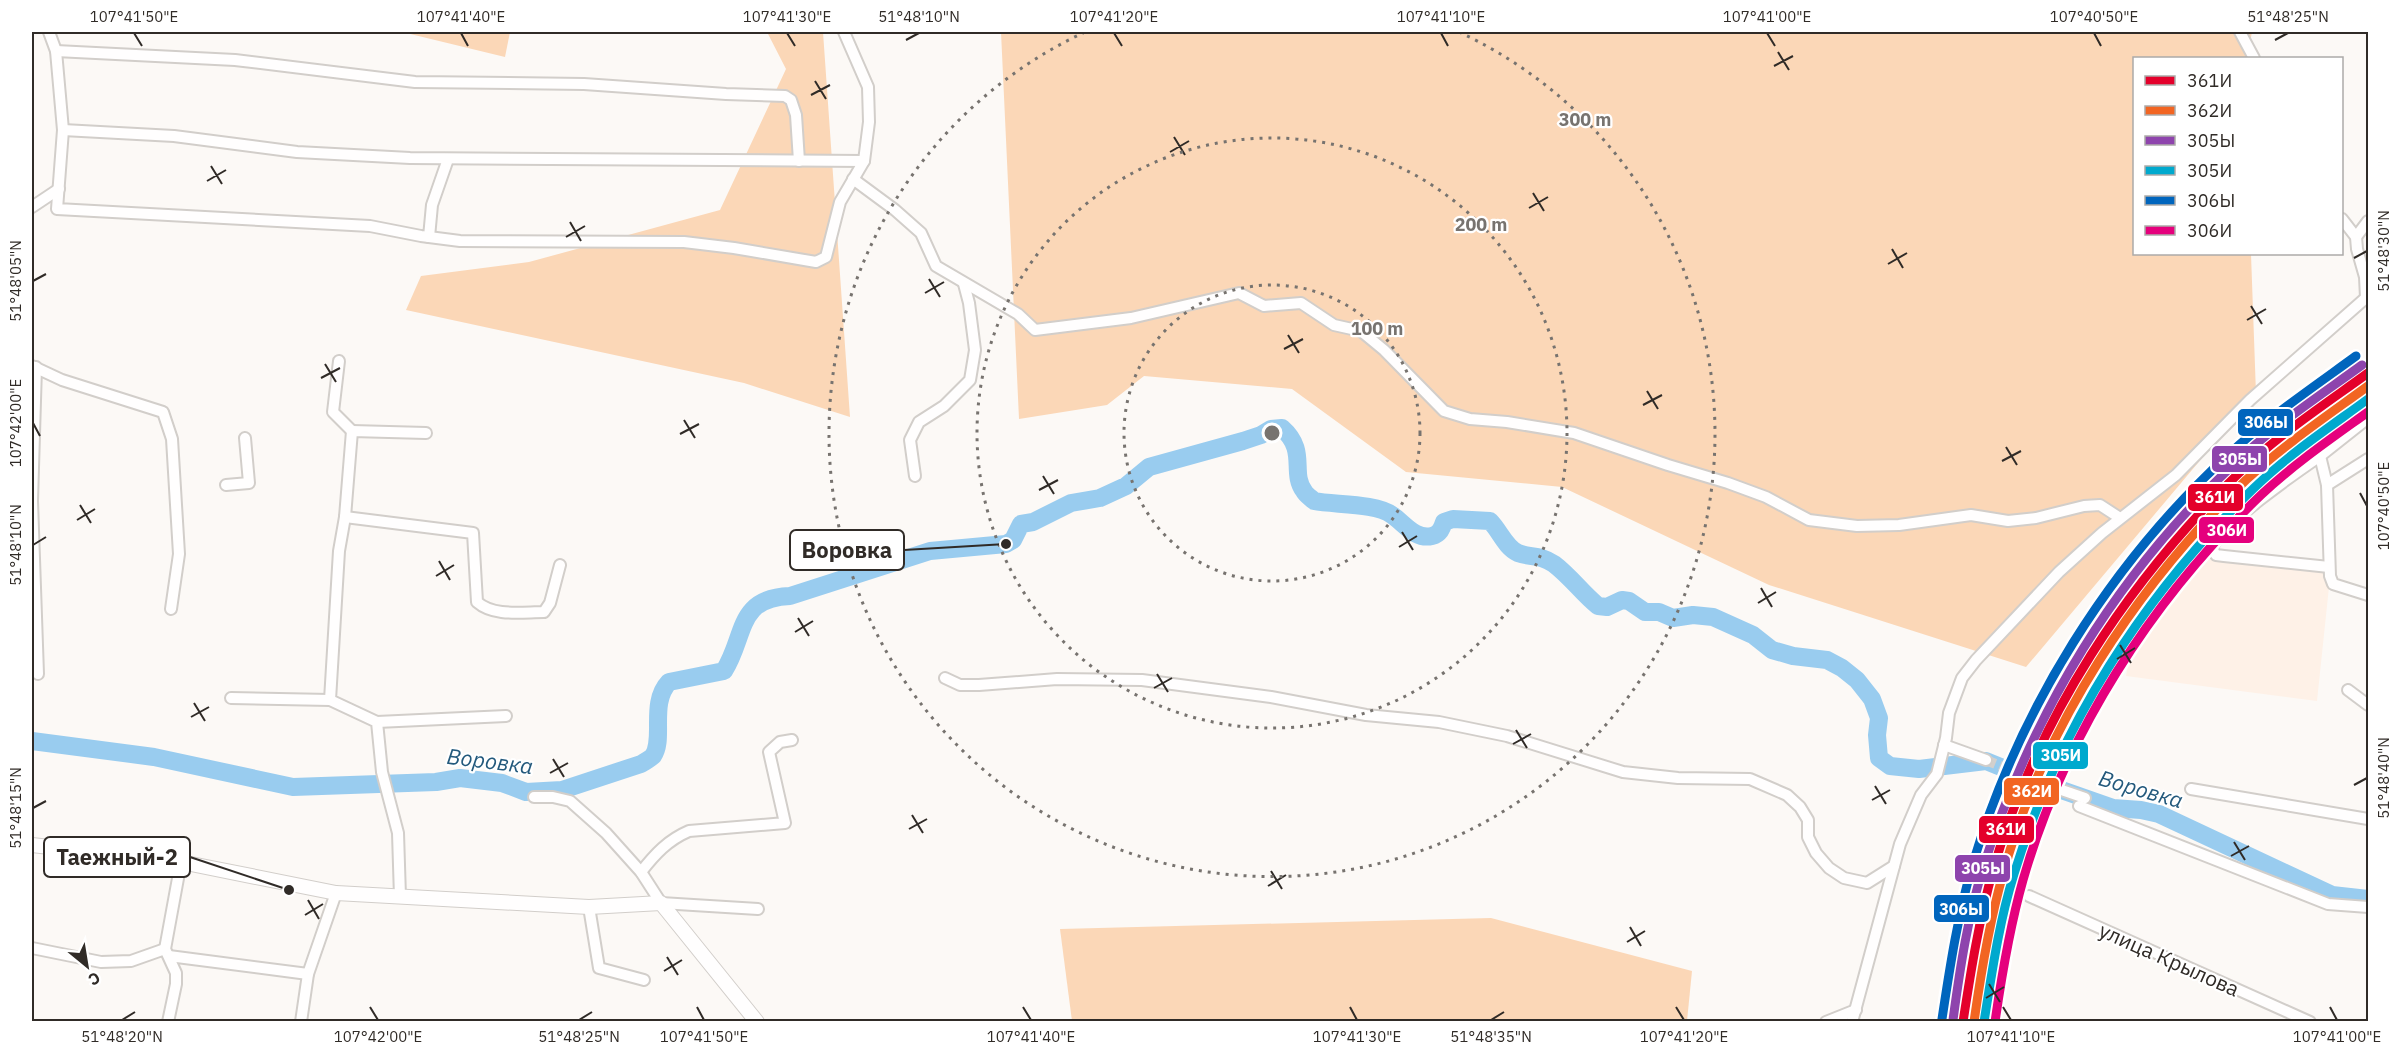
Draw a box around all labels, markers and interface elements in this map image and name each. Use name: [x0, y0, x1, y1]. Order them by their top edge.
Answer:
text: 107°41'50"E: [90, 7, 178, 26]
text: 107°41'40"E: [417, 7, 505, 26]
text: 107°41'30"E: [743, 7, 831, 26]
text: 51°48'10"N: [878, 7, 960, 26]
text: 107°41'20"E: [1070, 7, 1158, 26]
text: 107°41'10"E: [1397, 7, 1485, 26]
text: 107°41'00"E: [1723, 7, 1811, 26]
text: 107°40'50"E: [2050, 7, 2138, 26]
text: 51°48'25"N: [2247, 7, 2329, 26]
legend: [2133, 57, 2343, 255]
text: 361И: [2187, 69, 2232, 92]
text: 362И: [2187, 99, 2232, 122]
text: 300 m: [1559, 108, 1611, 131]
text: 305Ы: [2187, 129, 2235, 152]
text: 305И: [2187, 159, 2232, 182]
text: 306Ы: [2187, 189, 2235, 212]
text: 51°48'30"N: [2374, 210, 2393, 292]
text: 200 m: [1455, 213, 1507, 236]
text: 306И: [2187, 219, 2232, 242]
text: 51°48'05"N: [6, 240, 25, 322]
text: 100 m: [1351, 317, 1403, 340]
text: 107°42'00"E: [6, 379, 25, 467]
line badge: 306Ы: [2237, 408, 2294, 437]
text: 306Ы: [2244, 412, 2288, 432]
centre of rings: [1262, 423, 1282, 443]
line badge: 305Ы: [2211, 445, 2268, 473]
text: 305Ы: [2218, 449, 2262, 469]
text: 107°40'50"E: [2374, 462, 2393, 550]
line badge: 361И: [2187, 483, 2244, 512]
text: 361И: [2195, 487, 2235, 507]
text: 51°48'10"N: [6, 504, 25, 586]
line badge: 306И: [2198, 516, 2255, 544]
text: 306И: [2207, 520, 2247, 540]
callout: Воровка: [790, 530, 904, 570]
text: Воровка: [802, 535, 892, 564]
text: 51°48'40"N: [2374, 737, 2393, 819]
water label: Воровка: [445, 741, 535, 780]
line badge: 305И: [2032, 741, 2089, 770]
text: 305И: [2041, 745, 2081, 765]
water label: Воровка: [2096, 763, 2187, 814]
text: 51°48'15"N: [6, 767, 25, 849]
line badge: 362И: [2003, 777, 2060, 806]
text: 362И: [2012, 781, 2052, 801]
line badge: 361И: [1978, 815, 2035, 844]
text: 361И: [1986, 819, 2026, 839]
callout: Таежный-2: [44, 837, 190, 877]
text: Таежный-2: [56, 842, 178, 871]
line badge: 305Ы: [1954, 854, 2011, 883]
text: 305Ы: [1961, 858, 2005, 878]
line badge: 306Ы: [1933, 894, 1990, 923]
text: 306Ы: [1939, 899, 1983, 919]
street label: улица Крылова: [2095, 916, 2244, 1003]
north arrow: [57, 936, 117, 996]
text: С: [85, 968, 104, 990]
text: 51°48'20"N: [81, 1027, 163, 1046]
text: 107°42'00"E: [334, 1027, 422, 1046]
text: 51°48'25"N: [538, 1027, 620, 1046]
text: 107°41'50"E: [660, 1027, 748, 1046]
text: 107°41'40"E: [987, 1027, 1075, 1046]
text: 107°41'30"E: [1313, 1027, 1401, 1046]
text: 51°48'35"N: [1450, 1027, 1532, 1046]
text: 107°41'20"E: [1640, 1027, 1728, 1046]
text: 107°41'10"E: [1967, 1027, 2055, 1046]
text: 107°41'00"E: [2293, 1027, 2381, 1046]

